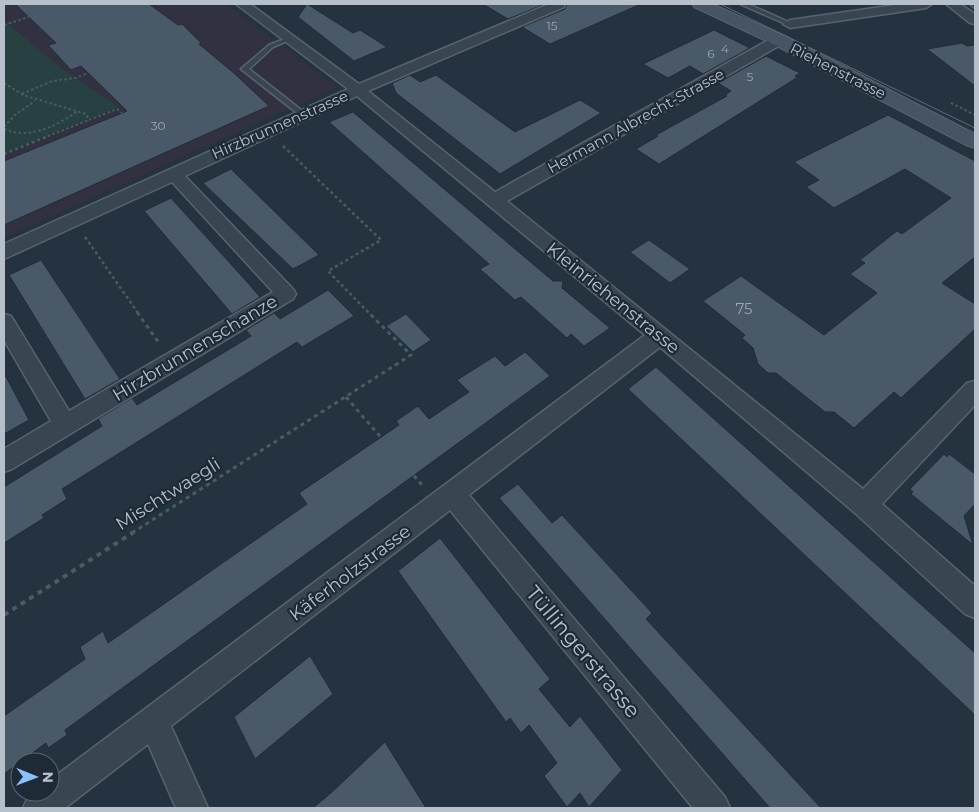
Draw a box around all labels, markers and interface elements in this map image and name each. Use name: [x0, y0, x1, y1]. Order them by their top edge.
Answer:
house number: 15: [546, 18, 558, 33]
street label: Riehenstrasse: [787, 38, 889, 103]
house number: 4: [721, 41, 729, 56]
house number: 6: [707, 46, 715, 61]
street label: Hermann Albrecht-Strasse: [544, 64, 727, 177]
house number: 5: [747, 69, 754, 84]
street label: Hirzbrunnenstrasse: [209, 86, 351, 163]
house number: 30: [151, 118, 165, 133]
street label: Kleinriehenstrasse: [542, 237, 684, 359]
street label: Hirzbrunnenschanze: [109, 290, 282, 406]
house number: 75: [735, 299, 753, 318]
street label: Mischtwaegli: [112, 453, 224, 535]
street label: Käferholzstrasse: [285, 520, 415, 626]
street label: Tüllingerstrasse: [521, 581, 646, 723]
north arrow: [10, 752, 60, 802]
text: N: [39, 771, 57, 783]

